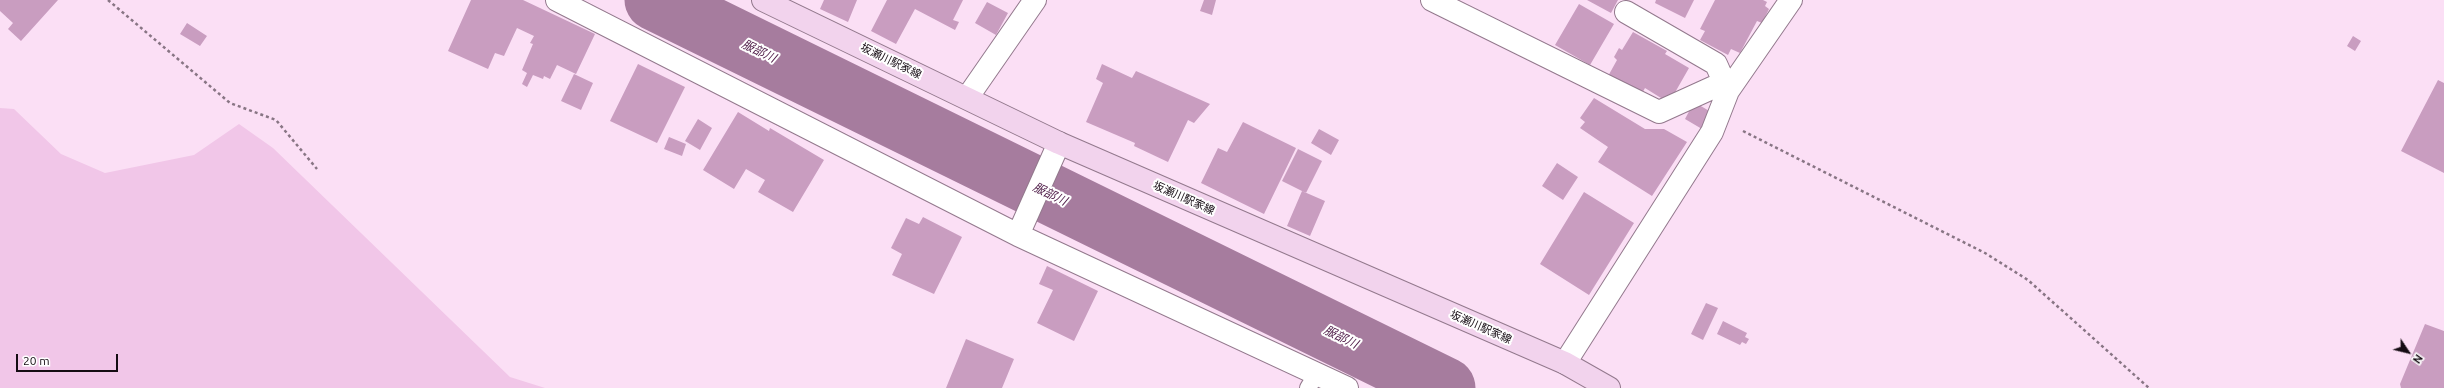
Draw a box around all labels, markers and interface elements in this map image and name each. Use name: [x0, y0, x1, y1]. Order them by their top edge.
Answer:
water label: 服部川: [740, 37, 778, 65]
street label: 坂瀬川駅家線: [858, 41, 924, 81]
street label: 坂瀬川駅家線: [1151, 179, 1217, 217]
water label: 服部川: [1031, 180, 1069, 208]
street label: 坂瀬川駅家線: [1448, 308, 1514, 346]
water label: 服部川: [1322, 323, 1360, 351]
north arrow: [2388, 332, 2428, 372]
scale bar: [18, 346, 120, 372]
text: N: [2411, 352, 2425, 366]
text: 20 m: [23, 354, 50, 367]

